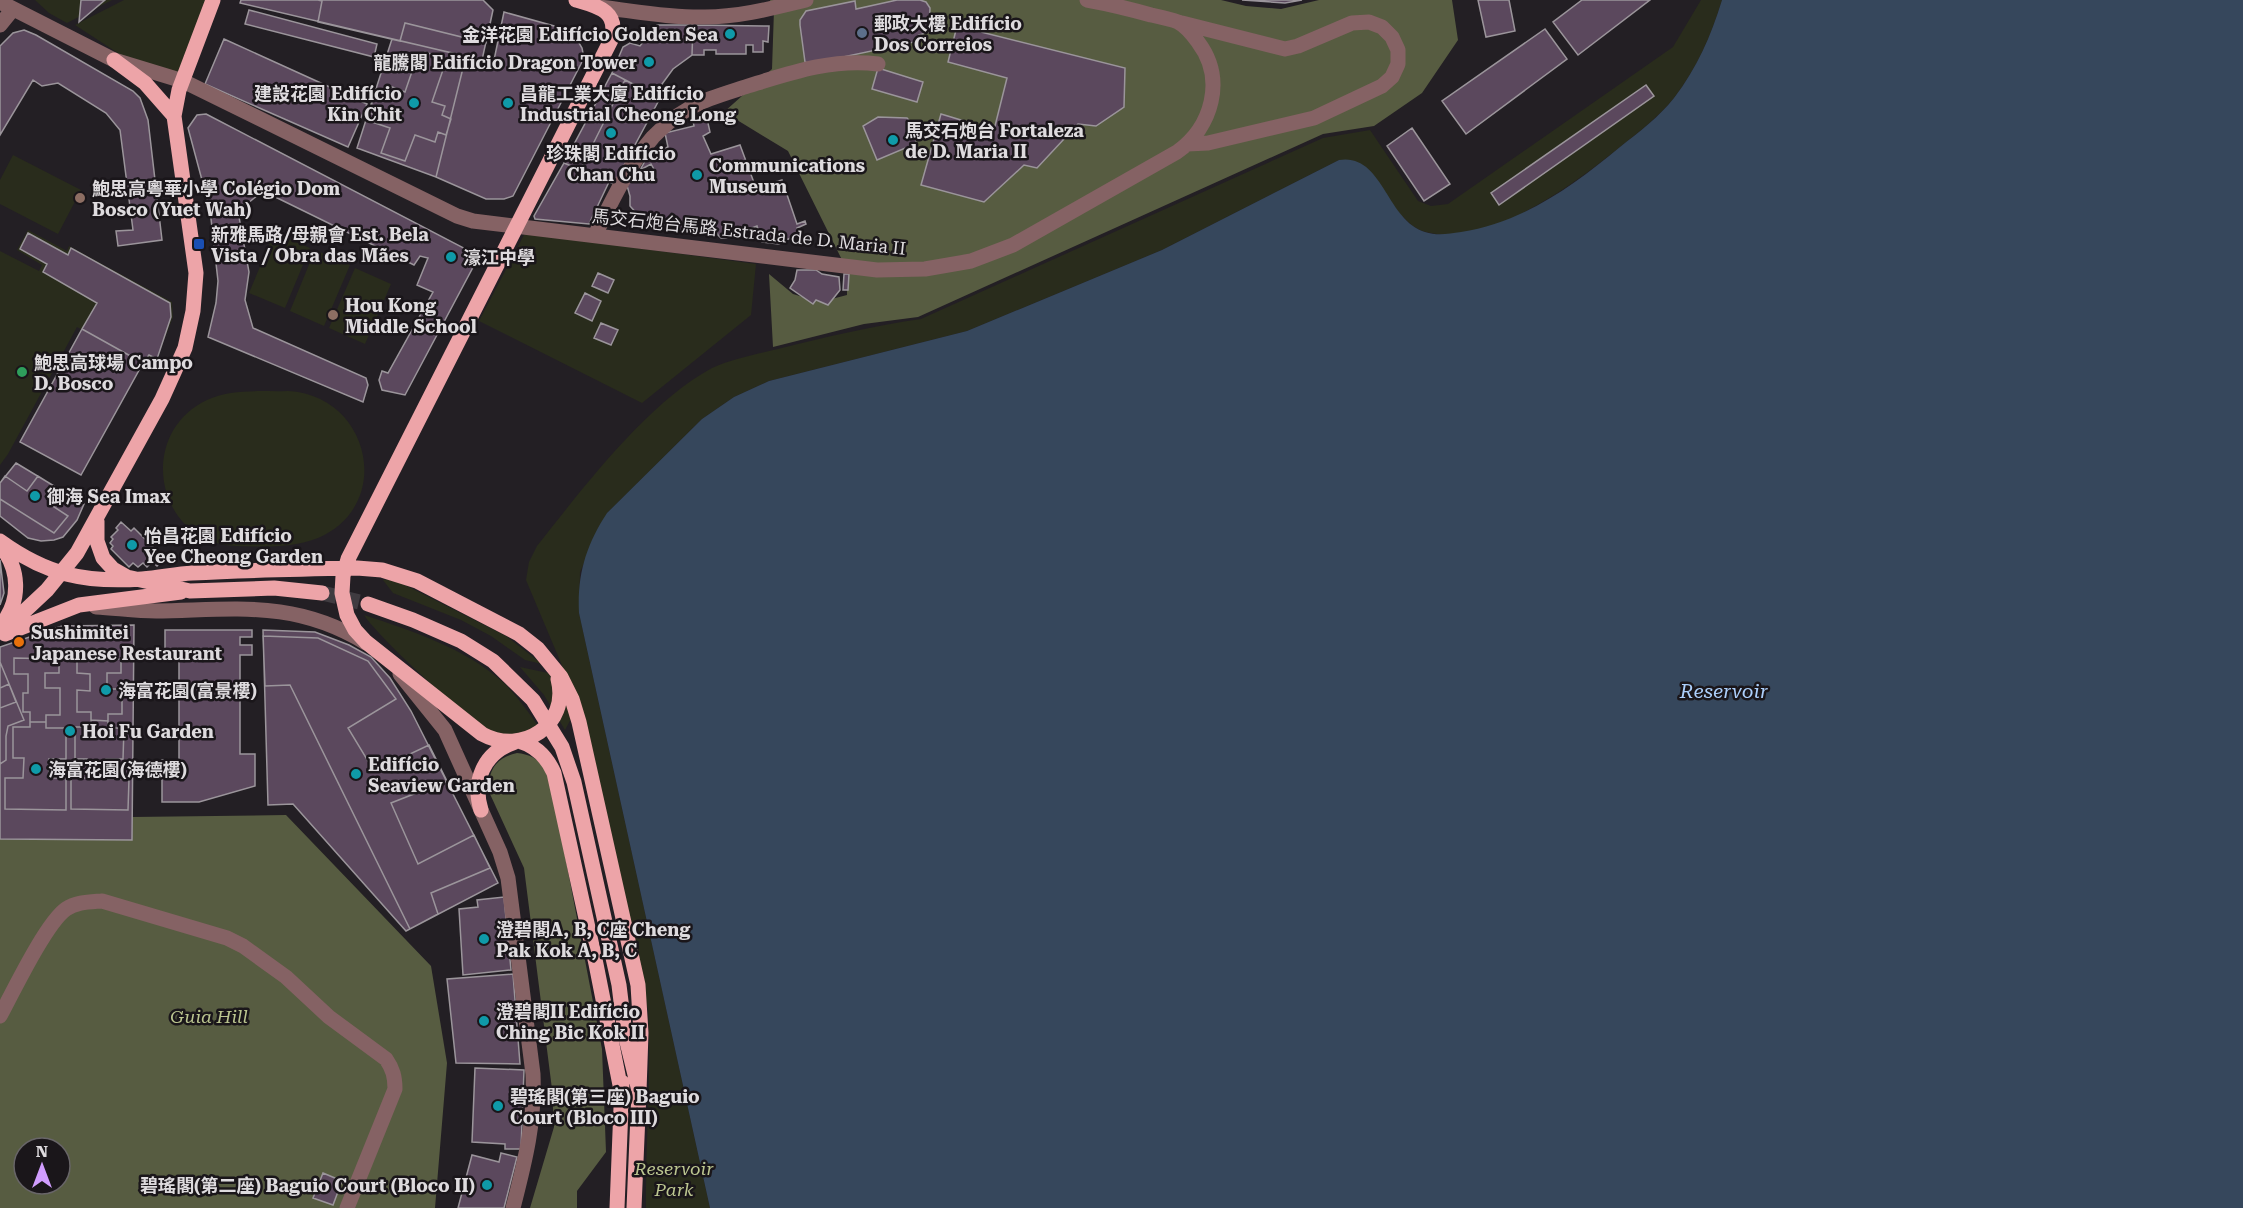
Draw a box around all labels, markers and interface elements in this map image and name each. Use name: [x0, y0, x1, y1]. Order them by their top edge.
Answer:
place label: 郵政大樓 Edifício Dos Correios: [874, 13, 1022, 55]
place label: 金洋花園 Edifício Golden Sea: [462, 24, 718, 45]
marker: 郵政大樓 Edifício Dos Correios: [855, 26, 869, 40]
marker: 金洋花園 Edifício Golden Sea: [723, 27, 737, 41]
place label: 龍騰閣 Edifício Dragon Tower: [374, 52, 637, 73]
marker: 龍騰閣 Edifício Dragon Tower: [642, 55, 656, 69]
place label: 建設花園 Edifício Kin Chit: [254, 83, 402, 125]
place label: 昌龍工業大廈 Edifício Industrial Cheong Long: [520, 83, 737, 125]
marker: 建設花園 Edifício Kin Chit: [407, 96, 421, 110]
marker: 昌龍工業大廈 Edifício Industrial Cheong Long: [501, 96, 515, 110]
place label: 馬交石炮台 Fortaleza de D. Maria II: [905, 120, 1084, 162]
marker: 珍珠閣 Edifício Chan Chu: [604, 126, 618, 140]
marker: 馬交石炮台 Fortaleza de D. Maria II: [886, 133, 900, 147]
place label: 珍珠閣 Edifício Chan Chu: [546, 143, 676, 185]
place label: Communications Museum: [709, 155, 865, 197]
marker: Communications Museum: [690, 168, 704, 182]
place label: 鮑思高粵華小學 Colégio Dom Bosco (Yuet Wah): [92, 178, 341, 220]
marker: 鮑思高粵華小學 Colégio Dom Bosco (Yuet Wah): [73, 191, 87, 205]
street label: 馬交石炮台馬路 Estrada de D. Maria II: [591, 205, 907, 259]
place label: 新雅馬路/母親會 Est. Bela Vista / Obra das Mães: [211, 224, 429, 266]
marker: 新雅馬路/母親會 Est. Bela Vista / Obra das Mães: [192, 237, 206, 251]
place label: 濠江中學: [463, 247, 535, 268]
marker: 濠江中學: [444, 250, 458, 264]
place label: Hou Kong Middle School: [345, 295, 477, 337]
marker: Hou Kong Middle School: [326, 308, 340, 322]
place label: 鮑思高球場 Campo D. Bosco: [34, 352, 193, 394]
marker: 鮑思高球場 Campo D. Bosco: [15, 365, 29, 379]
place label: 御海 Sea Imax: [46, 486, 171, 507]
marker: 御海 Sea Imax: [28, 489, 42, 503]
place label: 怡昌花園 Edifício Yee Cheong Garden: [144, 525, 323, 567]
marker: 怡昌花園 Edifício Yee Cheong Garden: [125, 538, 139, 552]
place label: Sushimitei Japanese Restaurant: [31, 622, 222, 664]
marker: Sushimitei Japanese Restaurant: [12, 635, 26, 649]
water label: Reservoir: [1679, 679, 1769, 703]
place label: 海富花園(富景樓): [118, 680, 257, 701]
marker: 海富花園(富景樓): [99, 683, 113, 697]
place label: Hoi Fu Garden: [82, 721, 214, 742]
marker: Hoi Fu Garden: [63, 724, 77, 738]
place label: Edifício Seaview Garden: [368, 754, 515, 796]
place label: 海富花園(海德樓): [48, 759, 187, 780]
marker: 海富花園(海德樓): [29, 762, 43, 776]
marker: Edifício Seaview Garden: [349, 767, 363, 781]
place label: 澄碧閣A, B, C座 Cheng Pak Kok A, B, C: [496, 919, 691, 961]
marker: 澄碧閣A, B, C座 Cheng Pak Kok A, B, C: [477, 932, 491, 946]
place label: 澄碧閣II Edifício Ching Bic Kok II: [496, 1001, 645, 1043]
park label: Guia Hill: [170, 1006, 248, 1027]
marker: 澄碧閣II Edifício Ching Bic Kok II: [477, 1014, 491, 1028]
place label: 碧瑤閣(第三座) Baguio Court (Bloco III): [510, 1086, 700, 1128]
marker: 碧瑤閣(第三座) Baguio Court (Bloco III): [491, 1099, 505, 1113]
north arrow: [12, 1136, 72, 1196]
text: N: [36, 1142, 48, 1161]
park label: Reservoir Park: [633, 1158, 714, 1200]
place label: 碧瑤閣(第二座) Baguio Court (Bloco II): [140, 1175, 475, 1196]
marker: 碧瑤閣(第二座) Baguio Court (Bloco II): [480, 1178, 494, 1192]

